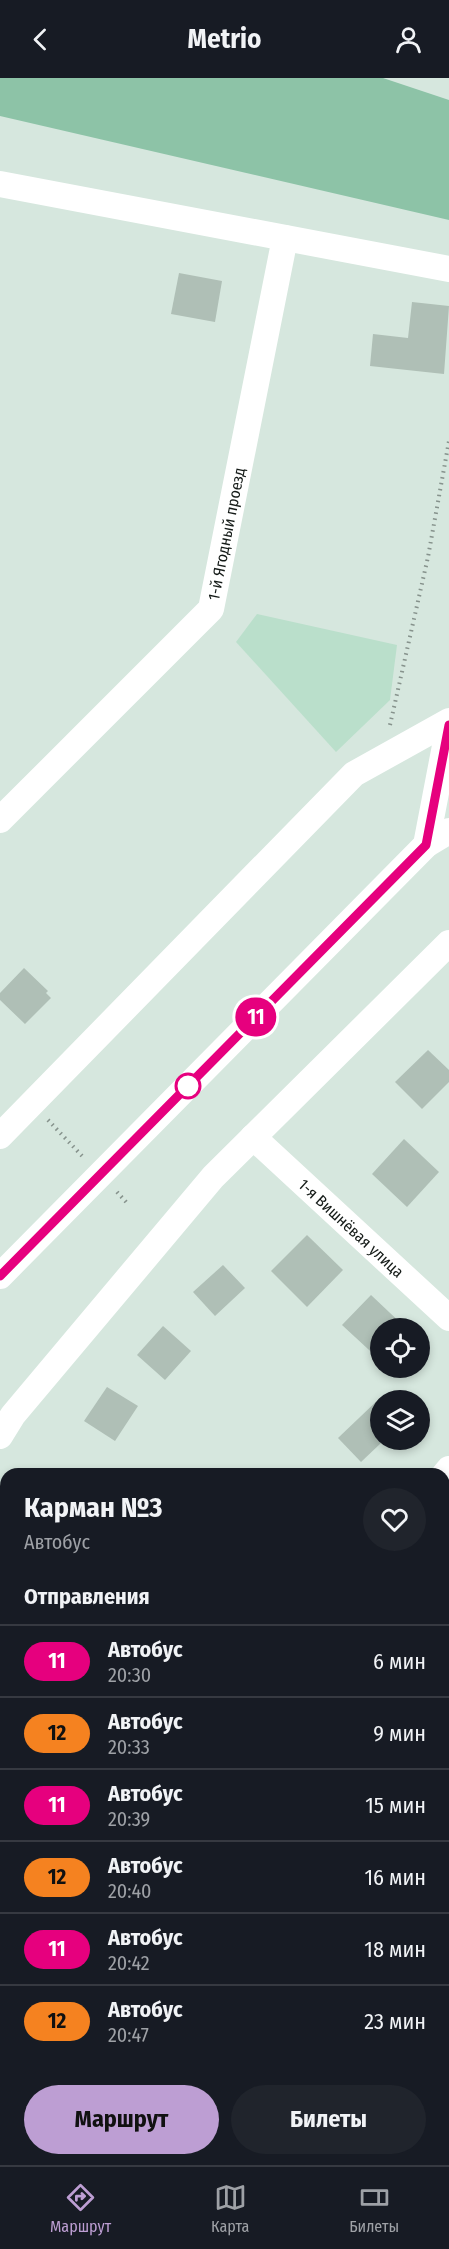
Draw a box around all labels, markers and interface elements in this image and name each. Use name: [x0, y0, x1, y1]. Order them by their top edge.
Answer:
icon: back: [24, 23, 57, 56]
text: Metrio: [188, 23, 261, 55]
icon: person: [392, 23, 425, 56]
street label: 1-й Ягодный проезд: [204, 466, 249, 602]
line badge: 11: [229, 998, 283, 1036]
text: 11: [247, 1004, 265, 1030]
unlabelled marker: [175, 1073, 201, 1099]
street label: 1-я Вишнёвая улица: [295, 1175, 408, 1282]
map controls: [370, 1318, 430, 1450]
button: locate: [370, 1318, 430, 1378]
button: layers: [370, 1390, 430, 1450]
button: heart: [363, 1488, 426, 1551]
text: Карман №3: [24, 1491, 163, 1524]
text: Автобус: [24, 1530, 90, 1554]
text: Отправления: [24, 1583, 150, 1610]
text: Автобус: [108, 1636, 183, 1663]
text: 11: [48, 1648, 66, 1674]
text: 6 мин: [373, 1648, 426, 1675]
text: 20:30: [108, 1663, 151, 1687]
text: Автобус: [108, 1708, 183, 1735]
text: 12: [48, 1720, 66, 1746]
text: 9 мин: [373, 1720, 426, 1747]
text: 20:33: [108, 1735, 150, 1759]
text: Автобус: [108, 1780, 183, 1807]
text: 11: [48, 1792, 66, 1818]
text: 15 мин: [365, 1792, 426, 1819]
text: 20:39: [108, 1807, 150, 1831]
text: Автобус: [108, 1852, 183, 1879]
text: 12: [48, 1864, 66, 1890]
text: 16 мин: [364, 1864, 426, 1891]
text: 20:40: [108, 1879, 151, 1903]
text: Автобус: [108, 1924, 183, 1951]
text: 11: [48, 1936, 66, 1962]
text: 18 мин: [364, 1936, 426, 1963]
text: 20:42: [108, 1951, 150, 1975]
text: Автобус: [108, 1996, 183, 2023]
text: 12: [48, 2008, 66, 2034]
text: 23 мин: [364, 2008, 426, 2035]
text: 20:47: [108, 2023, 149, 2047]
button: Маршрут: [24, 2085, 219, 2154]
button: Билеты: [231, 2085, 426, 2154]
tab: Маршрут: [50, 2181, 111, 2236]
tab: Карта: [211, 2181, 249, 2236]
tab: Билеты: [349, 2181, 399, 2236]

